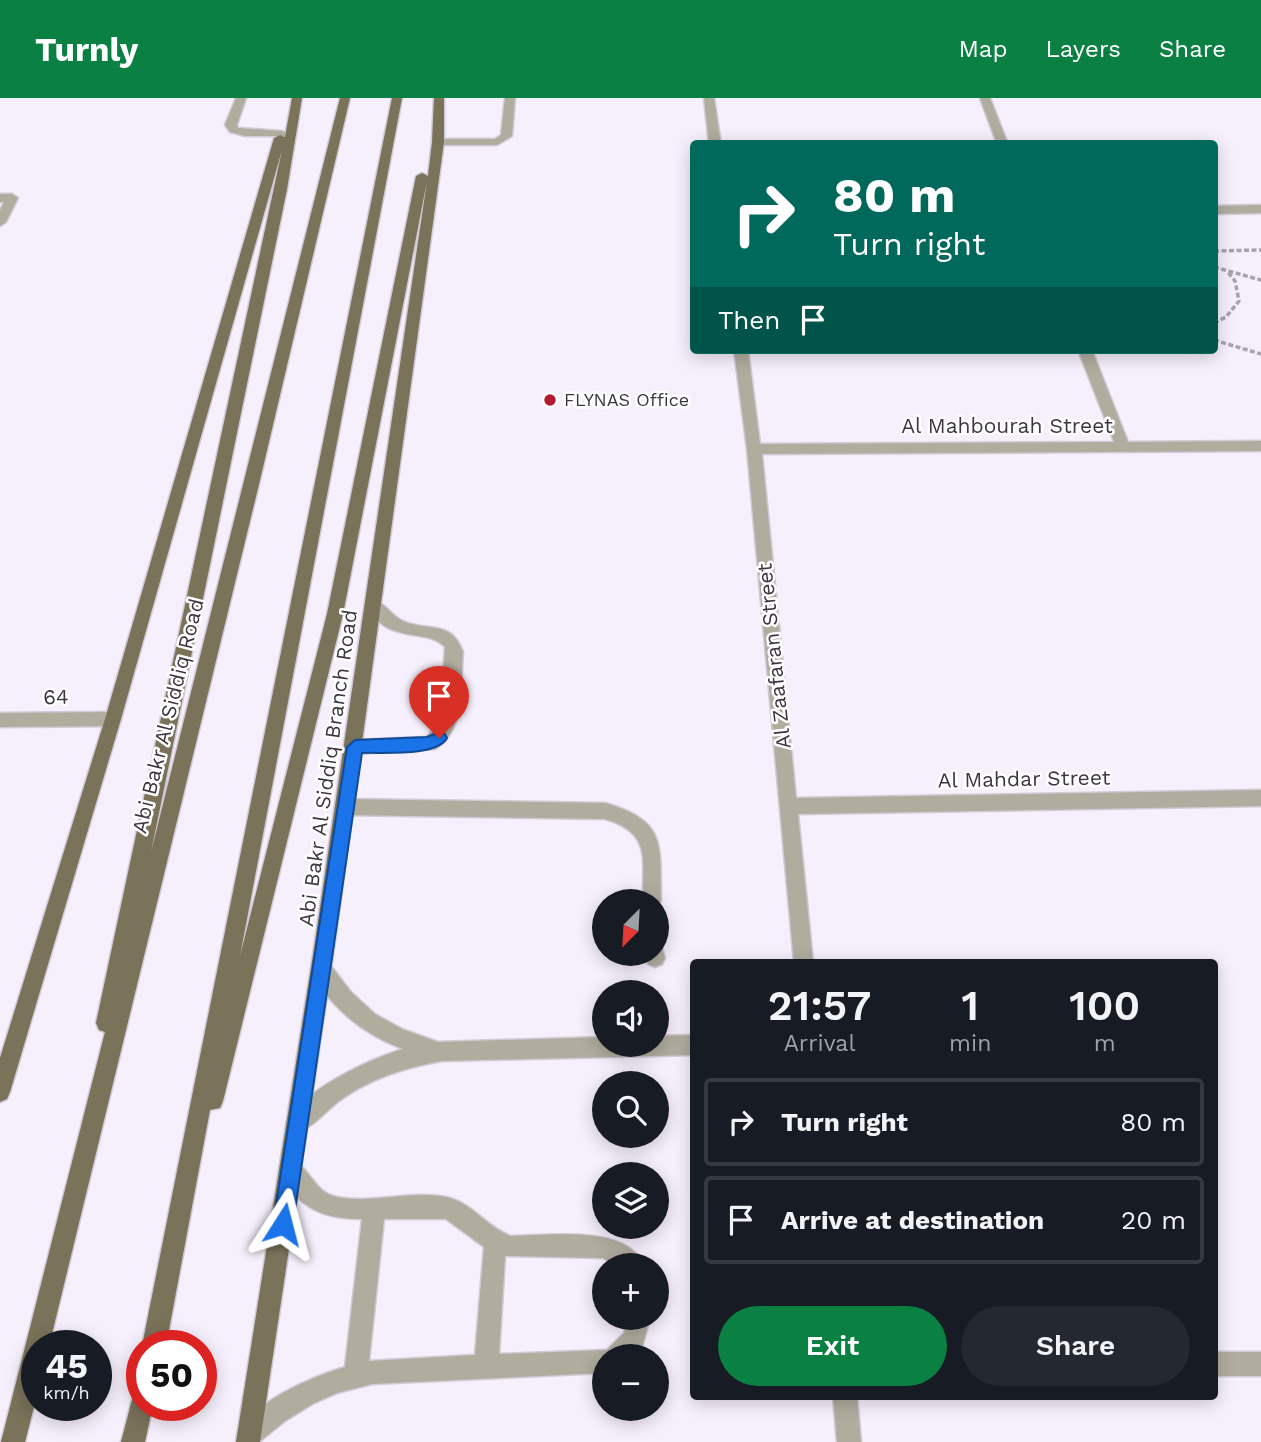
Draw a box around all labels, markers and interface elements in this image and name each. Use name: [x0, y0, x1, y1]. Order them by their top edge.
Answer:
text: Turnly: [35, 30, 138, 69]
text: Map: [959, 35, 1007, 63]
text: Layers: [1045, 35, 1121, 63]
text: Share: [1159, 35, 1226, 63]
text: 80 m: [833, 166, 955, 224]
icon: right: [718, 168, 809, 259]
text: Turn right: [833, 225, 985, 263]
icon: arrive: [794, 301, 832, 339]
text: Then: [718, 305, 780, 335]
place label: FLYNAS Office: [564, 389, 689, 410]
marker: FLYNAS Office: [542, 392, 558, 408]
street label: Al Mahbourah Street: [901, 413, 1113, 438]
street label: Al Zaafaran Street: [751, 562, 796, 750]
street label: Abi Bakr Al Siddiq Road: [126, 596, 209, 836]
street label: Abi Bakr Al Siddiq Branch Road: [293, 608, 362, 928]
pin: [409, 666, 469, 738]
icon: arrive: [420, 677, 458, 715]
street label: 64: [43, 684, 69, 709]
street label: Al Mahdar Street: [937, 764, 1111, 793]
north arrow: [592, 889, 668, 966]
map controls: [592, 889, 669, 1421]
button: sound: [592, 980, 669, 1057]
text: 21:57: [768, 981, 871, 1030]
text: 1: [961, 981, 979, 1030]
text: 100: [1069, 981, 1140, 1030]
text: Arrival: [784, 1030, 855, 1057]
text: min: [949, 1030, 991, 1057]
text: m: [1094, 1030, 1116, 1057]
button: search: [592, 1071, 669, 1148]
icon: right: [722, 1103, 760, 1141]
text: Turn right: [781, 1107, 908, 1137]
text: 80 m: [1120, 1107, 1186, 1137]
button: layers: [592, 1162, 669, 1239]
position arrow: [246, 1187, 320, 1261]
icon: arrive: [722, 1201, 760, 1239]
text: Arrive at destination: [781, 1205, 1044, 1235]
text: 20 m: [1121, 1205, 1186, 1235]
button: +: [592, 1253, 669, 1330]
button: Exit: [718, 1306, 947, 1386]
button: Share: [961, 1306, 1190, 1386]
speed limit sign: 50: [126, 1330, 217, 1421]
button: −: [592, 1344, 669, 1421]
text: 45: [45, 1345, 88, 1387]
text: km/h: [43, 1382, 90, 1403]

